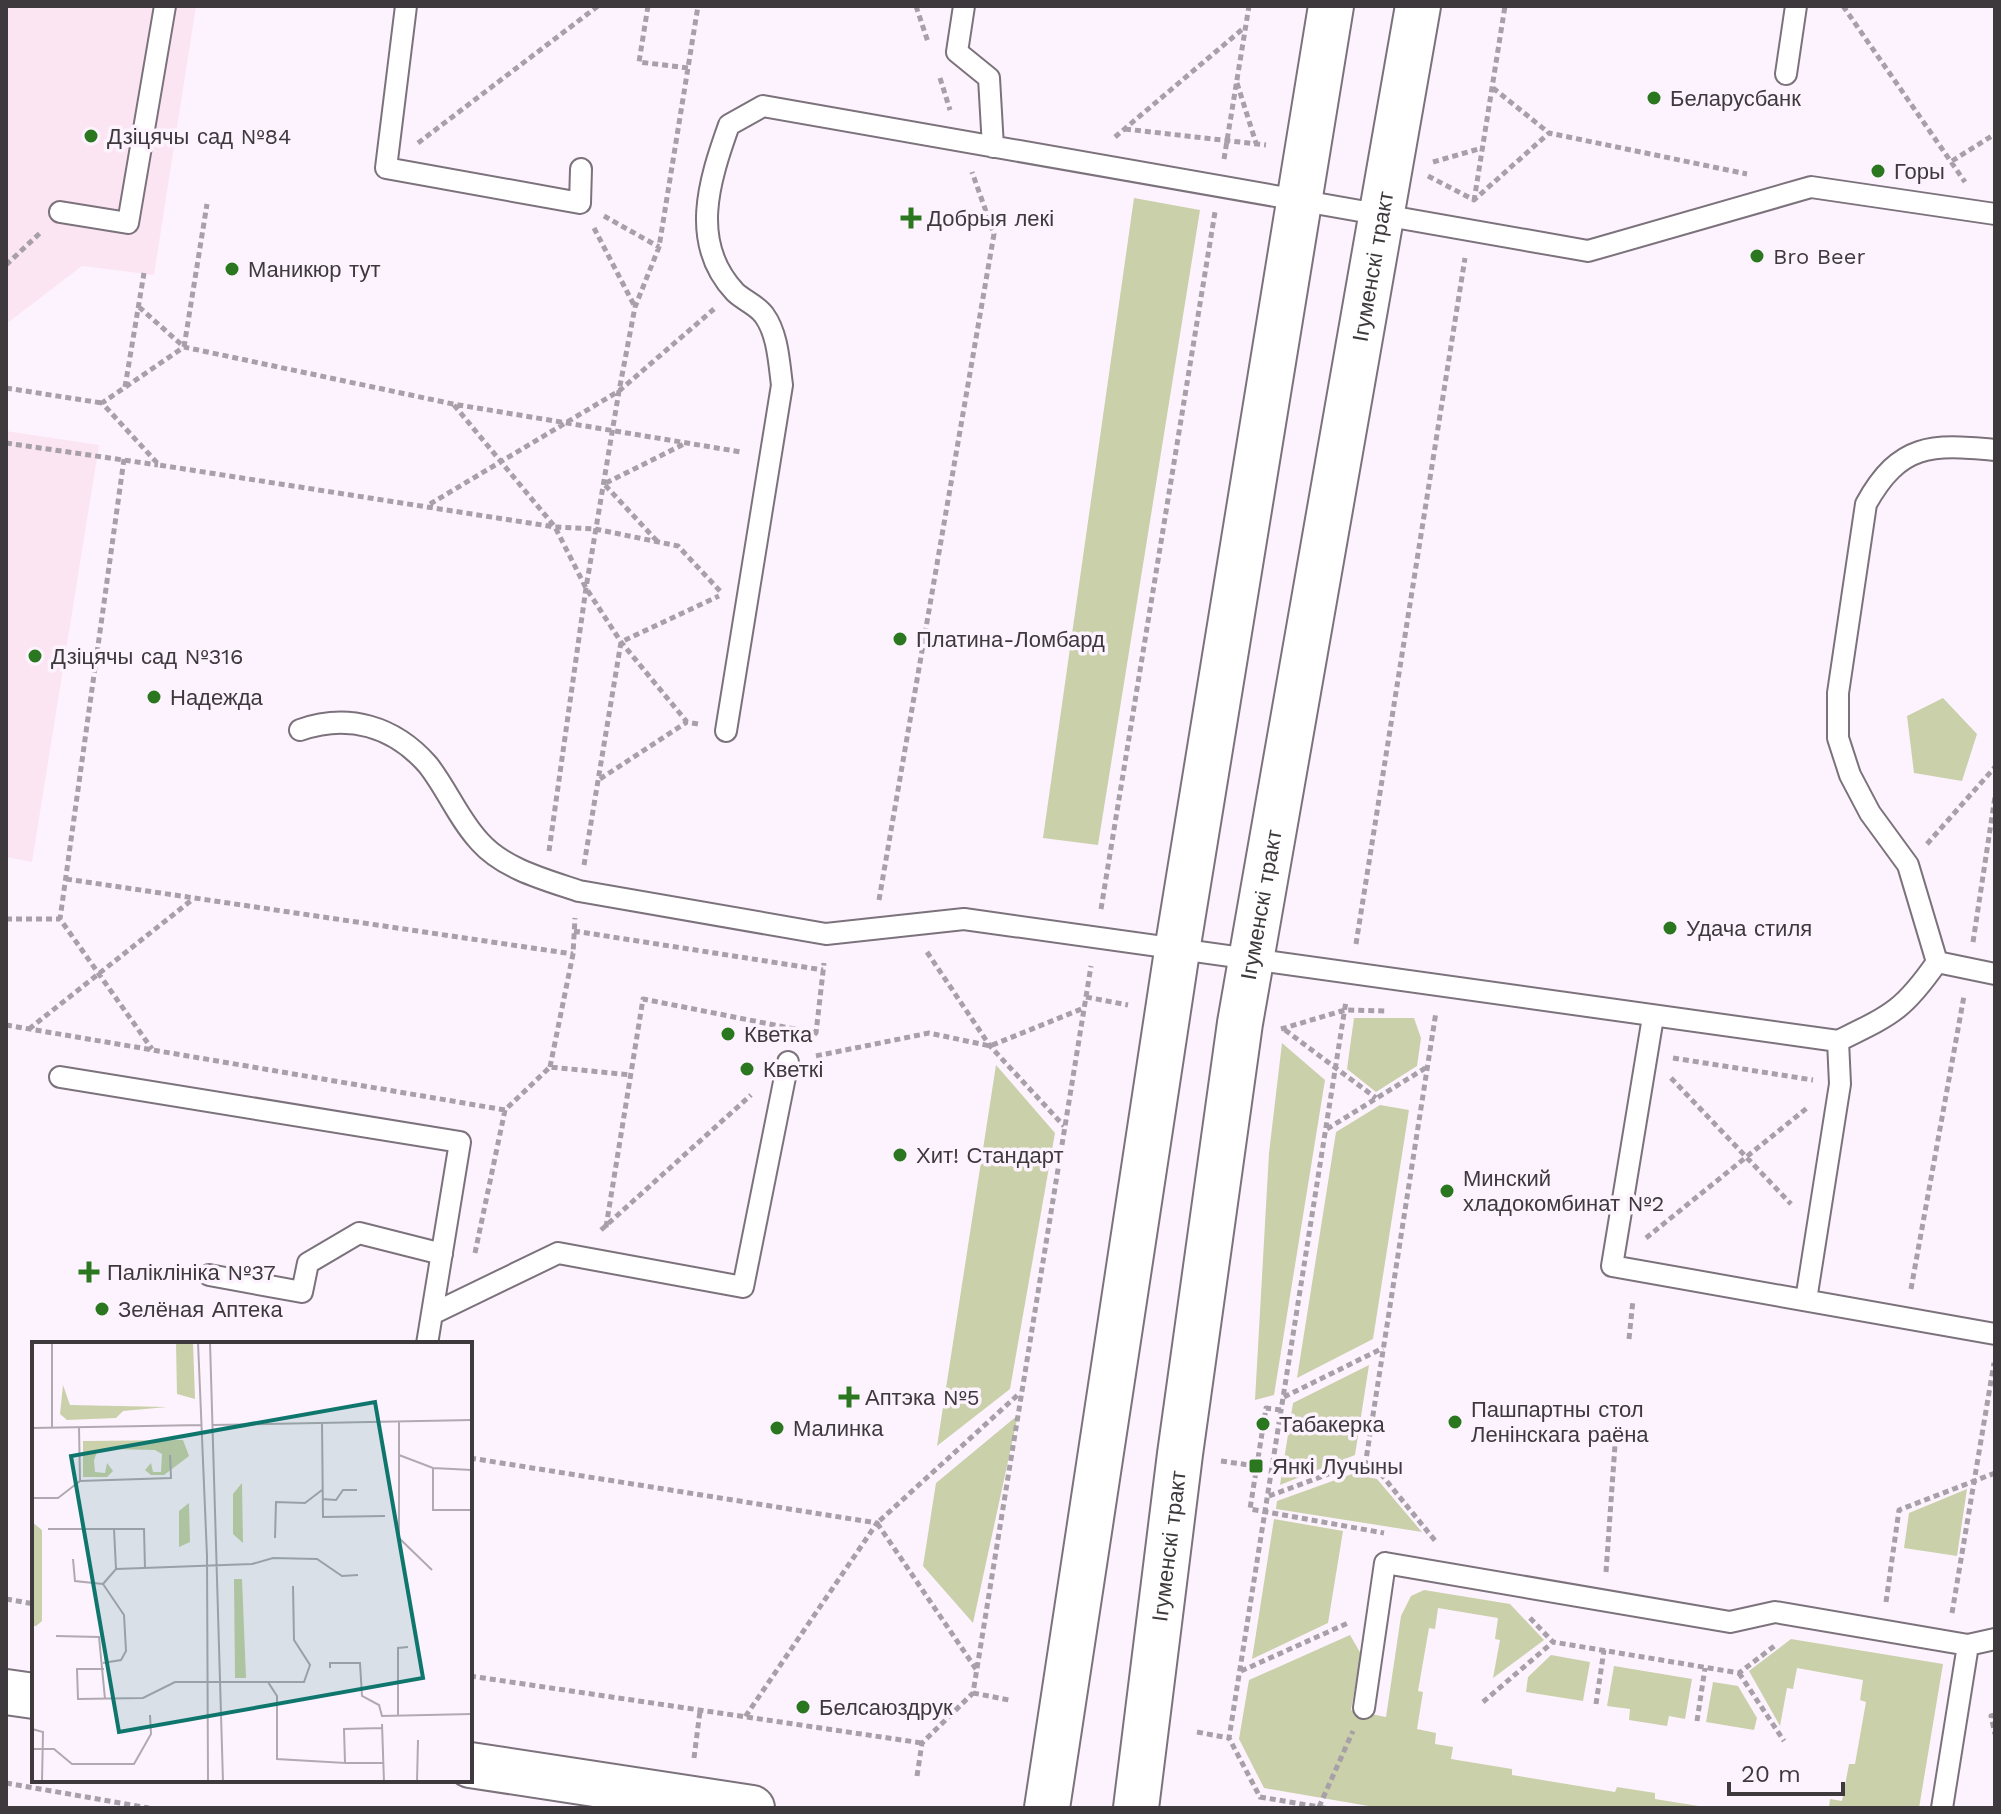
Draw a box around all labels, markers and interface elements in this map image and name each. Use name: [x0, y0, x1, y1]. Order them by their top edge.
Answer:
place label: Беларусбанк: [1670, 86, 1801, 111]
marker: Беларусбанк: [1645, 89, 1663, 107]
place label: Дзіцячы сад №84: [107, 124, 292, 149]
marker: Дзіцячы сад №84: [82, 127, 100, 145]
place label: Горы: [1894, 159, 1945, 184]
marker: Горы: [1869, 162, 1887, 180]
street label: Ігуменскі тракт: [1347, 189, 1398, 343]
place label: Добрыя лекі: [927, 206, 1054, 231]
marker: Добрыя лекі: [902, 209, 920, 227]
place label: Bro Beer: [1773, 244, 1865, 269]
marker: Bro Beer: [1748, 247, 1766, 265]
place label: Маникюр тут: [248, 257, 381, 282]
marker: Маникюр тут: [223, 260, 241, 278]
place label: Платина-Ломбард: [916, 627, 1105, 652]
marker: Платина-Ломбард: [891, 630, 909, 648]
place label: Дзіцячы сад №316: [51, 644, 243, 669]
marker: Дзіцячы сад №316: [26, 647, 44, 665]
place label: Надежда: [170, 685, 264, 710]
marker: Надежда: [145, 688, 163, 706]
street label: Ігуменскі тракт: [1235, 828, 1286, 982]
place label: Удача стиля: [1686, 916, 1812, 941]
marker: Удача стиля: [1661, 919, 1679, 937]
place label: Кветка: [744, 1022, 813, 1047]
marker: Кветка: [719, 1025, 737, 1043]
place label: Кветкі: [763, 1057, 823, 1082]
marker: Кветкі: [738, 1060, 756, 1078]
place label: Хит! Стандарт: [916, 1143, 1064, 1168]
marker: Хит! Стандарт: [891, 1146, 909, 1164]
place label: Минский хладокомбинат №2: [1463, 1166, 1664, 1216]
marker: Минский хладокомбинат №2: [1438, 1182, 1456, 1200]
place label: Паліклініка №37: [107, 1260, 276, 1285]
marker: Паліклініка №37: [78, 1261, 100, 1283]
place label: Зелёная Аптека: [118, 1297, 283, 1322]
marker: Зелёная Аптека: [93, 1300, 111, 1318]
inset map: [32, 1342, 472, 1782]
place label: Аптэка №5: [865, 1385, 980, 1410]
marker: Аптэка №5: [840, 1388, 858, 1406]
place label: Пашпартны стол Ленінскага раёна: [1471, 1397, 1649, 1447]
place label: Табакерка: [1279, 1412, 1385, 1437]
marker: Пашпартны стол Ленінскага раёна: [1446, 1413, 1464, 1431]
marker: Табакерка: [1254, 1415, 1272, 1433]
place label: Малинка: [793, 1416, 884, 1441]
marker: Малинка: [768, 1419, 786, 1437]
place label: Янкі Лучыны: [1272, 1454, 1403, 1479]
marker: Янкі Лучыны: [1247, 1457, 1265, 1475]
street label: Ігуменскі тракт: [1147, 1469, 1190, 1623]
place label: Белсаюздрук: [819, 1695, 953, 1720]
marker: Белсаюздрук: [794, 1698, 812, 1716]
scale bar: [1729, 1746, 1843, 1796]
text: 20 m: [1741, 1760, 1801, 1788]

